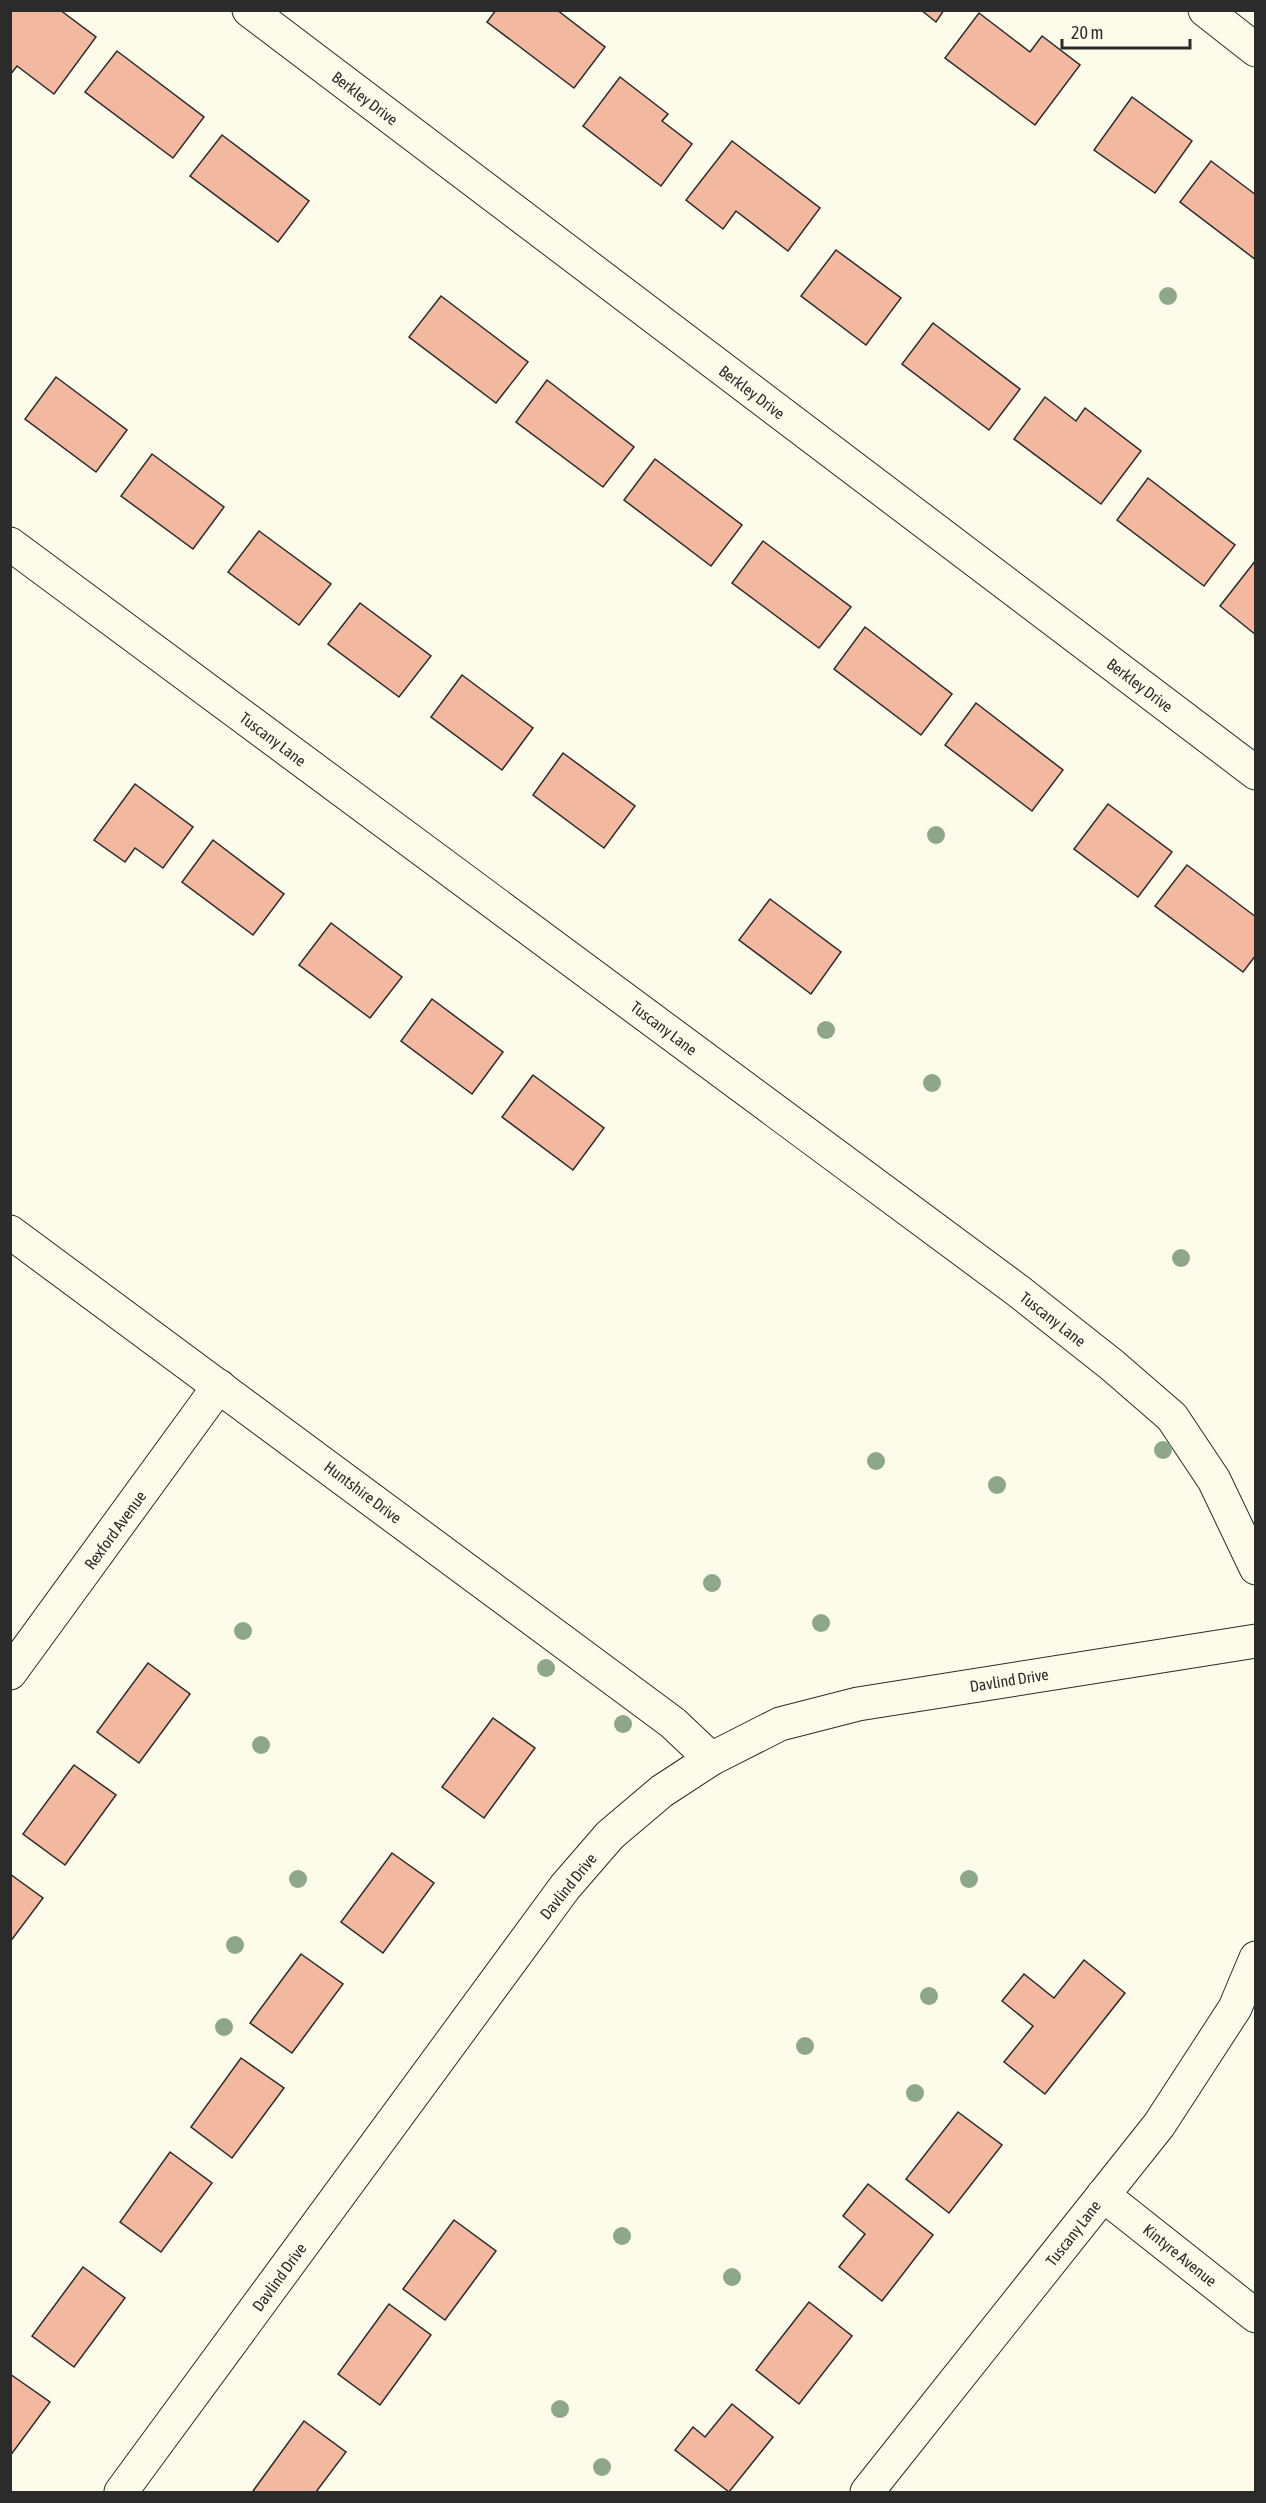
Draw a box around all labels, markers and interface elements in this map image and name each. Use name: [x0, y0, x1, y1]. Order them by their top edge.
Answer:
scale bar: [1062, 12, 1190, 50]
text: 20 m: [1071, 22, 1103, 43]
street label: Berkley Drive: [328, 67, 401, 129]
street label: Berkley Drive: [715, 361, 788, 423]
street label: Berkley Drive: [1103, 654, 1176, 716]
street label: Tuscany Lane: [236, 708, 310, 771]
street label: Tuscany Lane: [627, 997, 701, 1060]
street label: Tuscany Lane: [1016, 1288, 1089, 1351]
street label: Huntshire Drive: [321, 1457, 405, 1527]
street label: Rexford Avenue: [81, 1487, 149, 1573]
street label: Davlind Drive: [968, 1665, 1050, 1695]
street label: Davlind Drive: [536, 1849, 600, 1923]
street label: Tuscany Lane: [1042, 2197, 1105, 2270]
street label: Kintyre Avenue: [1139, 2220, 1220, 2291]
street label: Davlind Drive: [248, 2240, 310, 2314]

